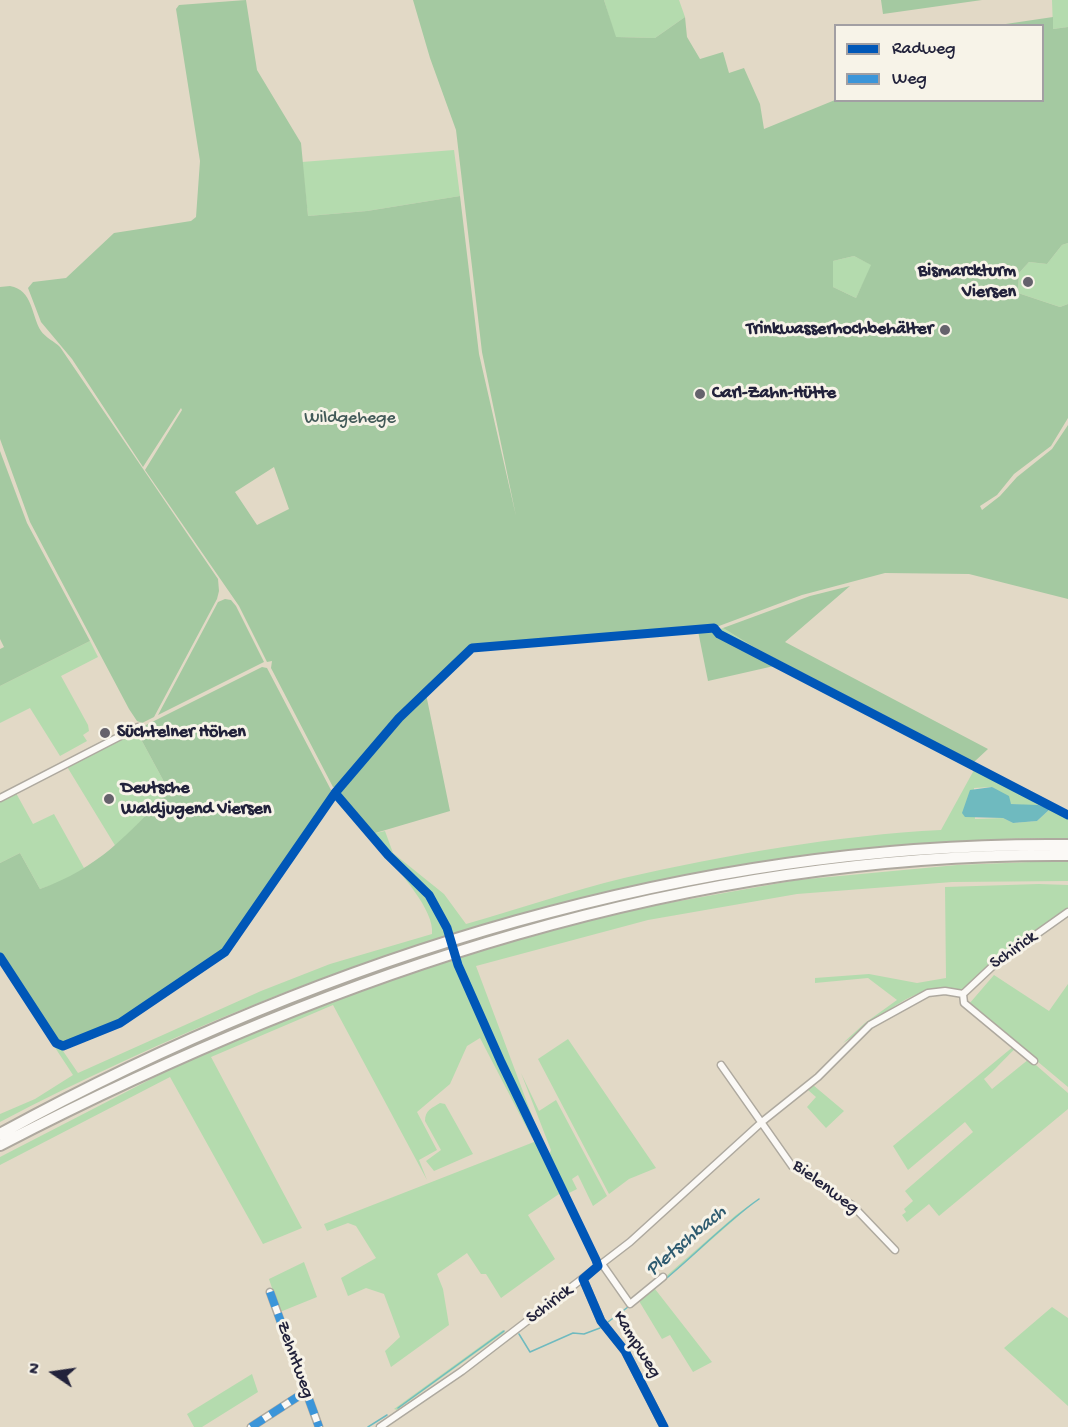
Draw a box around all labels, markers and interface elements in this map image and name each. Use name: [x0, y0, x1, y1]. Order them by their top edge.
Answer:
legend: [834, 24, 1044, 102]
text: Radweg: [892, 39, 955, 60]
text: Weg: [892, 69, 927, 90]
place label: Bismarckturm Viersen: [918, 261, 1016, 304]
marker: Bismarckturm Viersen: [1021, 275, 1035, 289]
place label: Trinkwasserhochbehälter: [746, 319, 933, 341]
marker: Trinkwasserhochbehälter: [938, 323, 952, 337]
place label: Carl-Zahn-Hütte: [712, 383, 836, 405]
marker: Carl-Zahn-Hütte: [693, 387, 707, 401]
park label: Wildgehege: [304, 408, 396, 430]
place label: Süchtelner Höhen: [117, 722, 246, 744]
marker: Süchtelner Höhen: [98, 726, 112, 740]
place label: Deutsche Waldjugend Viersen: [121, 778, 271, 820]
marker: Deutsche Waldjugend Viersen: [102, 792, 116, 806]
street label: Schirick: [986, 927, 1042, 975]
street label: Bielenweg: [787, 1156, 863, 1220]
water label: Pletschbach: [642, 1201, 732, 1283]
street label: Schirick: [523, 1281, 577, 1329]
street label: Kampweg: [607, 1307, 665, 1383]
street label: Zehntweg: [270, 1319, 318, 1401]
north arrow: [24, 1343, 84, 1403]
text: N: [26, 1362, 46, 1376]

